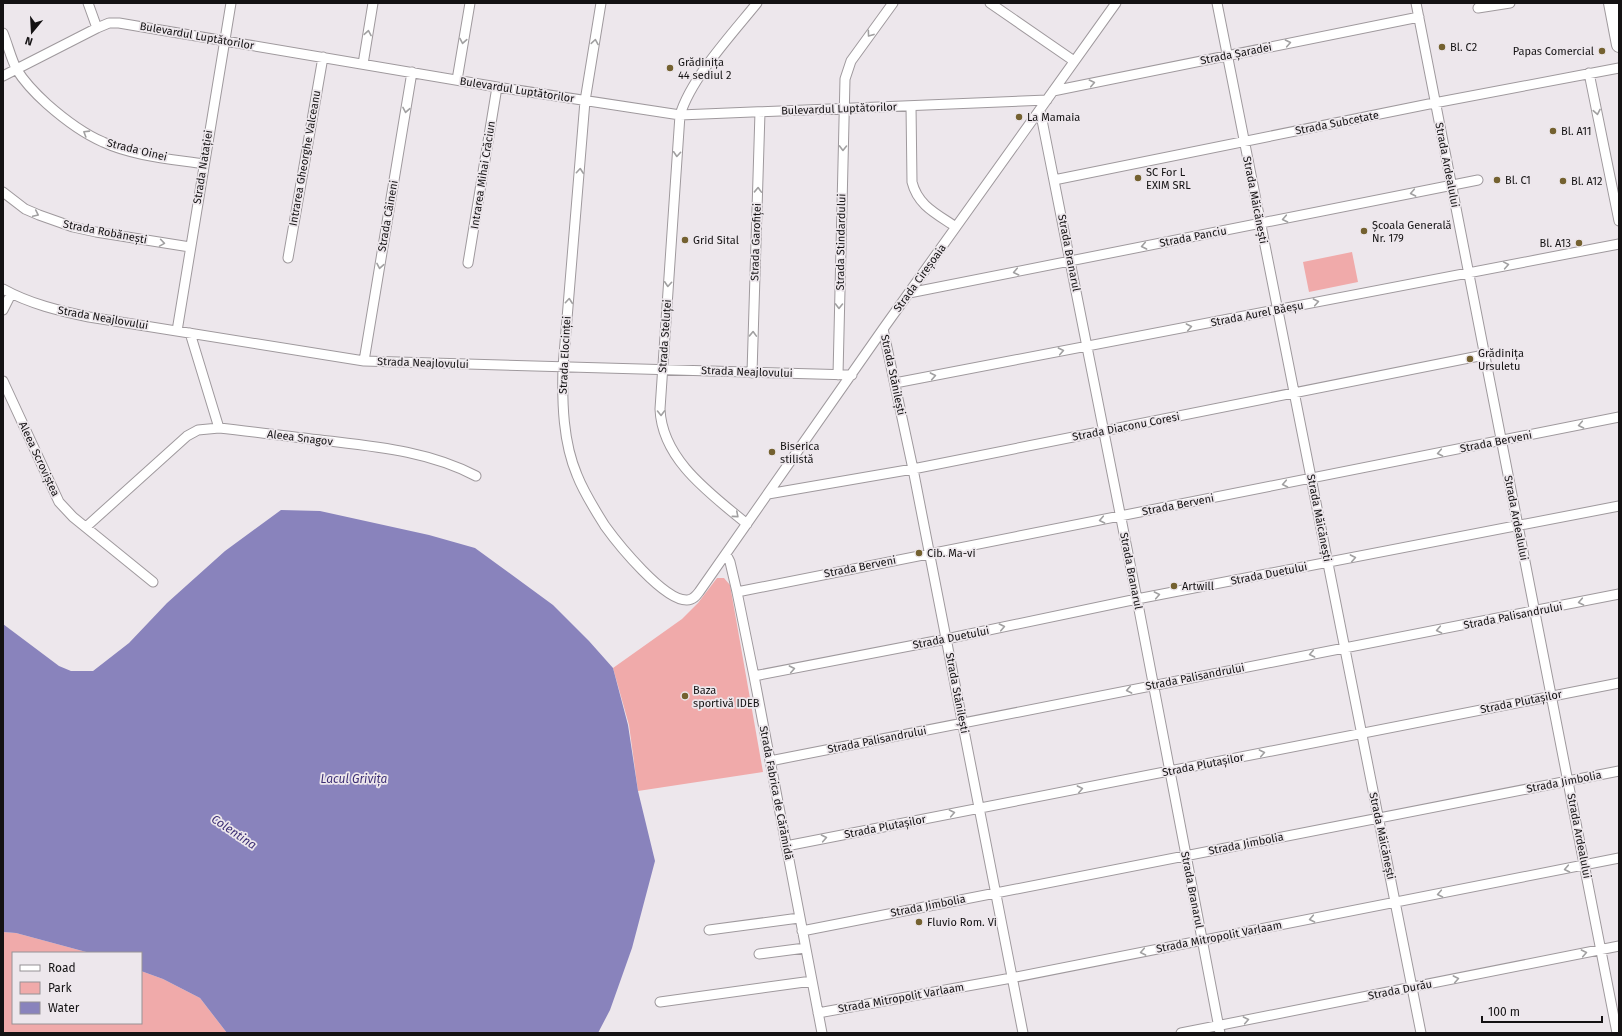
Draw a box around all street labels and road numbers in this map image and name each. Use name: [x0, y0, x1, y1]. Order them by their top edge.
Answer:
street label: Bulevardul Luptătorilor: [139, 20, 256, 53]
street label: Strada Șaradei: [1199, 41, 1273, 67]
street label: Bulevardul Luptătorilor: [459, 75, 576, 106]
street label: Intrarea Gheorghe Valceanu: [287, 89, 323, 227]
street label: Bulevardul Luptătorilor: [781, 100, 898, 118]
street label: Strada Subcetate: [1294, 109, 1380, 137]
street label: Intrarea Mihai Crăciun: [468, 120, 498, 230]
street label: Strada Ardealului: [1432, 121, 1462, 209]
street label: Strada Natației: [191, 129, 215, 205]
street label: Strada Oinei: [106, 136, 168, 164]
street label: Strada Măicănești: [1240, 155, 1270, 245]
street label: Strada Câineni: [375, 179, 401, 253]
street label: Strada Stindardului: [834, 193, 848, 291]
street label: Strada Garofiței: [748, 203, 764, 281]
street label: Strada Branarul: [1055, 213, 1083, 293]
street label: Strada Robănești: [62, 217, 148, 247]
street label: Strada Panciu: [1158, 224, 1228, 250]
street label: Strada Cireșoaia: [891, 241, 949, 315]
street label: Strada Steluței: [656, 299, 674, 373]
street label: Strada Aurel Băeșu: [1210, 299, 1304, 329]
street label: Strada Neajlovului: [57, 304, 149, 332]
street label: Strada Elocinței: [556, 316, 574, 394]
street label: Strada Stănilești: [878, 333, 908, 417]
street label: Strada Neajlovului: [377, 355, 469, 371]
street label: Strada Neajlovului: [701, 364, 793, 380]
street label: Strada Diaconu Coresi: [1071, 410, 1181, 444]
street label: Aleea Scroviștea: [16, 419, 62, 499]
street label: Aleea Snagov: [267, 428, 334, 449]
street label: Strada Berveni: [1459, 429, 1533, 455]
street label: Strada Măicănești: [1304, 473, 1334, 563]
street label: Strada Ardealului: [1501, 474, 1531, 562]
street label: Strada Berveni: [1141, 492, 1215, 518]
street label: Strada Branarul: [1117, 531, 1145, 611]
street label: Strada Berveni: [823, 554, 897, 580]
street label: Strada Duetului: [1230, 560, 1308, 588]
street label: Strada Palisandrului: [1462, 600, 1564, 632]
street label: Strada Duetului: [912, 624, 990, 652]
street label: Strada Stănilești: [943, 651, 971, 735]
street label: Strada Palisandrului: [1144, 661, 1246, 693]
street label: Strada Plutașilor: [1479, 688, 1564, 716]
street label: Strada Palisandrului: [826, 724, 928, 756]
street label: Strada Fabrica de Cărămidă: [757, 725, 795, 861]
street label: Strada Plutașilor: [1161, 751, 1246, 779]
street label: Strada Jimbolia: [1525, 768, 1603, 796]
street label: Strada Măicănești: [1366, 791, 1398, 881]
street label: Strada Ardealului: [1564, 792, 1594, 880]
street label: Strada Plutașilor: [843, 813, 928, 841]
street label: Strada Jimbolia: [1207, 830, 1285, 858]
street label: Strada Branarul: [1178, 850, 1206, 930]
street label: Strada Jimbolia: [889, 892, 967, 920]
street label: Strada Mitropolit Varlaam: [1155, 918, 1283, 956]
street label: Strada Durău: [1367, 977, 1433, 1003]
street label: Strada Mitropolit Varlaam: [837, 980, 965, 1016]

